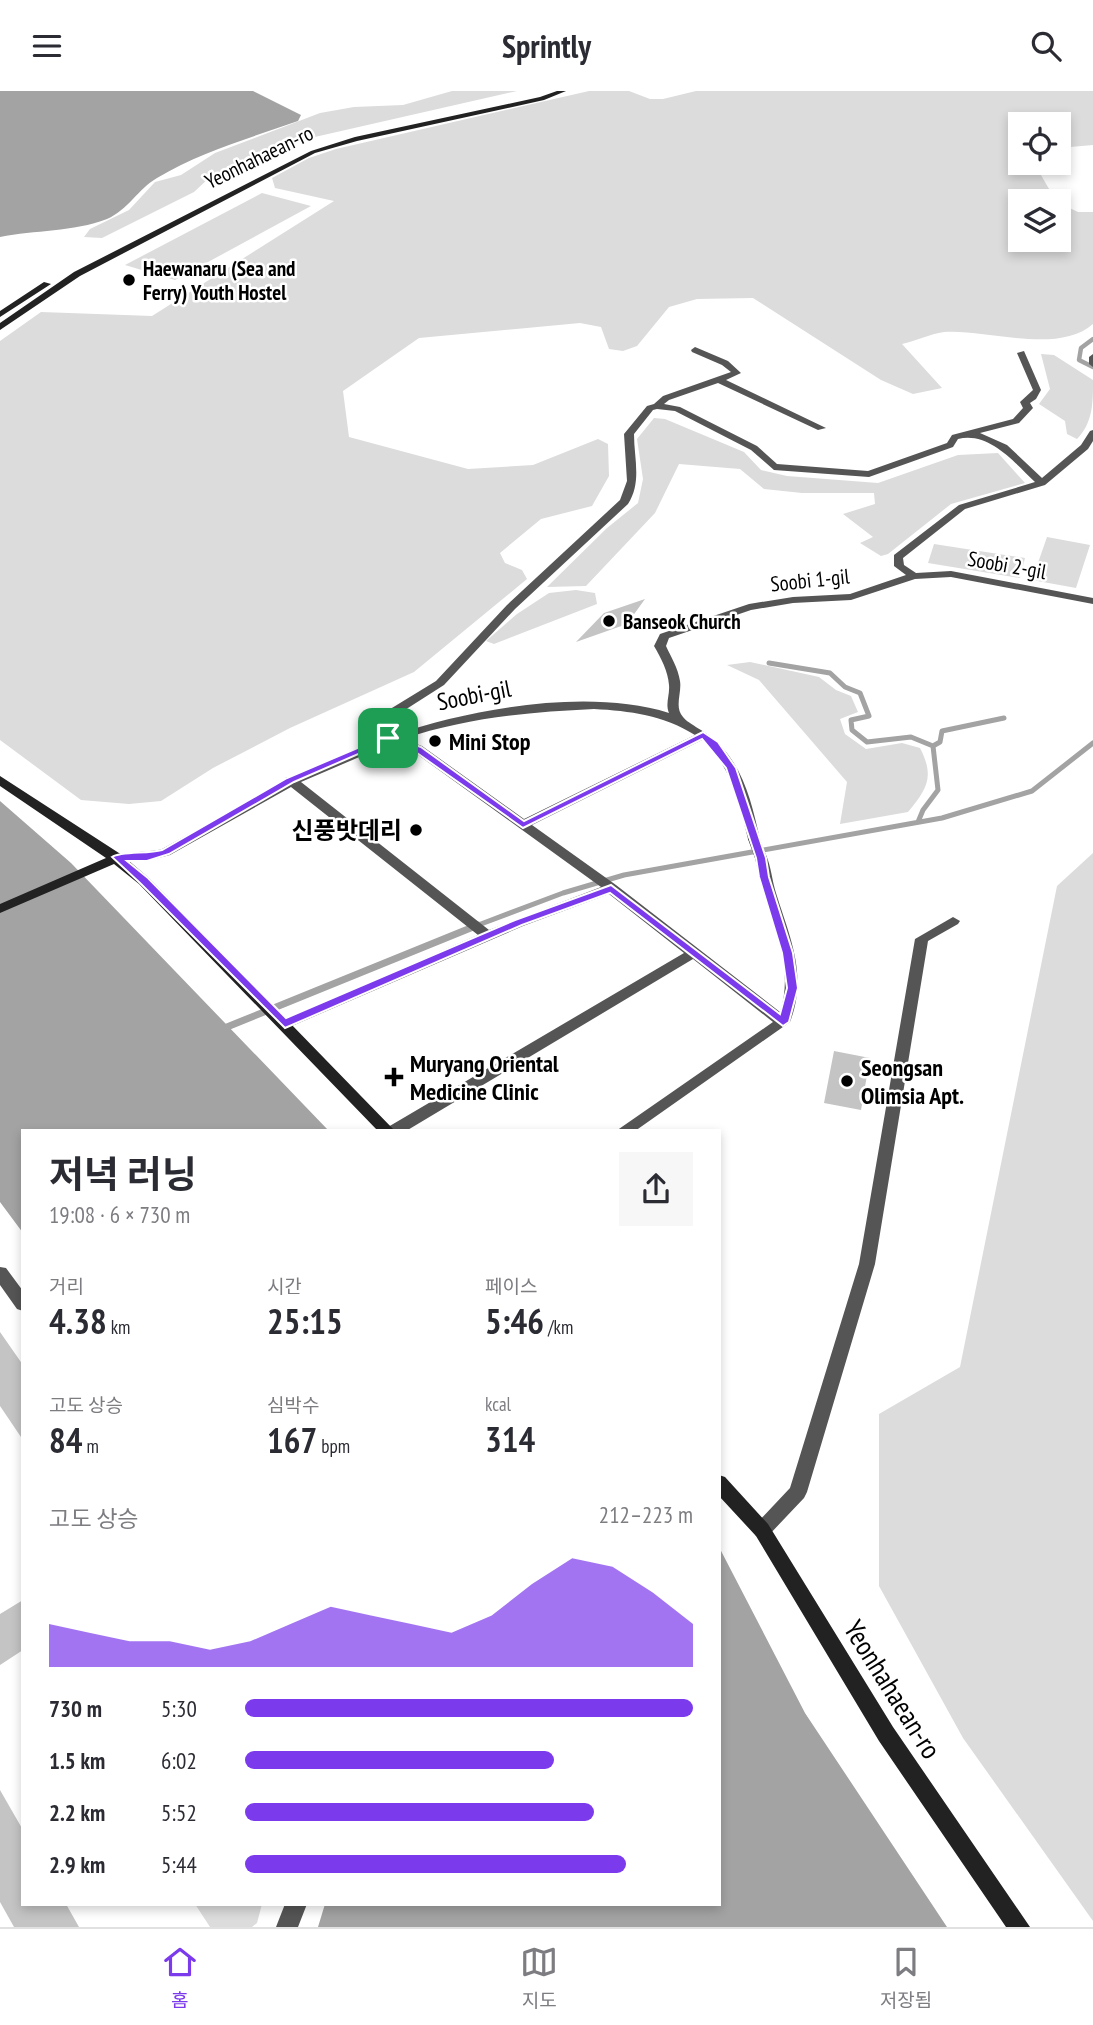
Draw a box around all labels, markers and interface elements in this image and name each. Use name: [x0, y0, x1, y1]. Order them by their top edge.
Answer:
text: Sprintly: [502, 25, 591, 67]
icon: menu: [28, 27, 66, 65]
icon: search: [1027, 27, 1065, 65]
map controls: [1008, 112, 1071, 252]
button: locate: [1008, 112, 1071, 175]
street label: Yeonhahaean-ro: [200, 119, 318, 195]
button: layers: [1008, 189, 1071, 252]
place label: Haewanaru (Sea and Ferry) Youth Hostel: [143, 255, 295, 306]
marker: Haewanaru (Sea and Ferry) Youth Hostel: [121, 272, 137, 288]
street label: Soobi 2-gil: [966, 545, 1049, 585]
street label: Soobi 1-gil: [769, 562, 851, 598]
place label: Banseok Church: [623, 608, 741, 635]
marker: Banseok Church: [601, 613, 617, 629]
street label: Soobi-gil: [434, 673, 514, 717]
pin: [358, 708, 418, 768]
icon: arrive: [369, 719, 407, 757]
place label: Mini Stop: [449, 726, 531, 757]
marker: Mini Stop: [427, 733, 443, 749]
place label: 신풍밧데리: [292, 815, 402, 846]
marker: 신풍밧데리: [408, 822, 424, 838]
place label: Muryang Oriental Medicine Clinic: [410, 1048, 559, 1107]
place label: Seongsan Olimsia Apt.: [861, 1052, 964, 1111]
marker: Muryang Oriental Medicine Clinic: [384, 1067, 404, 1087]
marker: Seongsan Olimsia Apt.: [839, 1073, 855, 1089]
text: 저녁 러닝: [49, 1149, 197, 1198]
button: share: [619, 1152, 693, 1226]
text: 19:08 · 6 × 730 m: [49, 1200, 190, 1229]
text: 거리: [49, 1274, 84, 1298]
text: 시간: [267, 1274, 302, 1298]
text: 페이스: [485, 1274, 537, 1298]
text: 4.38: [49, 1298, 107, 1344]
text: 25:15: [267, 1298, 343, 1344]
text: 5:46: [485, 1298, 544, 1344]
text: km: [107, 1315, 130, 1339]
text: /km: [544, 1315, 573, 1339]
text: kcal: [485, 1392, 511, 1416]
text: 고도 상승: [49, 1393, 123, 1417]
text: 심박수: [267, 1393, 319, 1417]
text: 314: [485, 1416, 535, 1462]
text: 84: [49, 1417, 82, 1463]
text: 167: [267, 1417, 317, 1463]
text: m: [82, 1434, 99, 1458]
text: bpm: [317, 1434, 350, 1458]
text: 212–223 m: [599, 1500, 693, 1529]
text: 고도 상승: [49, 1504, 139, 1533]
street label: Yeonhahaean-ro: [836, 1613, 950, 1765]
text: 730 m: [49, 1694, 102, 1723]
text: 5:30: [161, 1694, 197, 1723]
text: 1.5 km: [49, 1746, 105, 1775]
text: 6:02: [161, 1746, 197, 1775]
text: 2.2 km: [49, 1798, 105, 1827]
text: 5:52: [161, 1798, 197, 1827]
text: 2.9 km: [49, 1850, 105, 1879]
text: 5:44: [161, 1850, 197, 1879]
tab: 홈: [161, 1943, 199, 2012]
tab: 지도: [520, 1943, 558, 2012]
tab: 저장됨: [880, 1943, 932, 2012]

